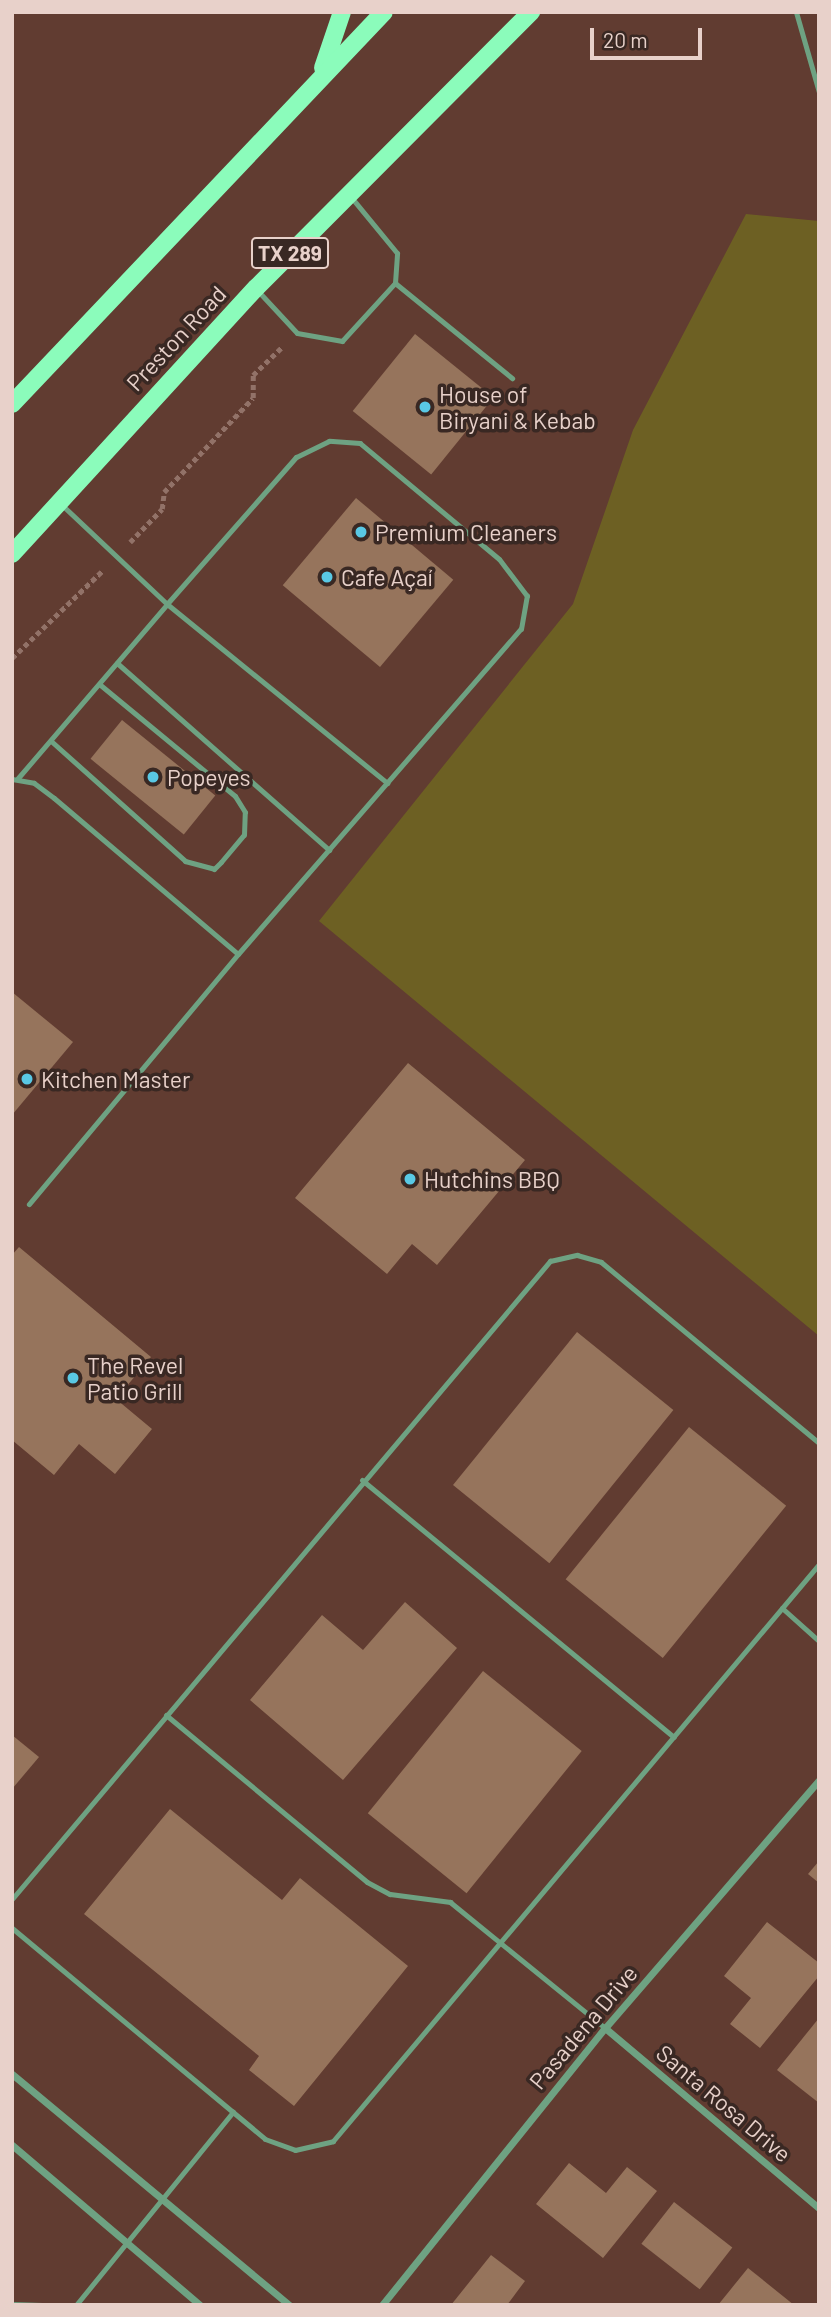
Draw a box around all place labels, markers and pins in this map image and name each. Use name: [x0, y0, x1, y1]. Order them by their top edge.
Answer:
place label: House of Biryani & Kebab: [439, 380, 596, 434]
marker: House of Biryani & Kebab: [417, 399, 433, 415]
place label: Premium Cleaners: [375, 518, 557, 546]
marker: Premium Cleaners: [353, 524, 369, 540]
place label: Cafe Açaí: [341, 563, 433, 591]
marker: Cafe Açaí: [319, 569, 335, 585]
place label: Popeyes: [167, 763, 251, 791]
marker: Popeyes: [145, 769, 161, 785]
place label: Kitchen Master: [41, 1065, 190, 1093]
marker: Kitchen Master: [19, 1071, 35, 1087]
place label: Hutchins BBQ: [424, 1165, 560, 1193]
marker: Hutchins BBQ: [402, 1171, 418, 1187]
place label: The Revel Patio Grill: [87, 1351, 183, 1405]
marker: The Revel Patio Grill: [65, 1370, 81, 1386]

